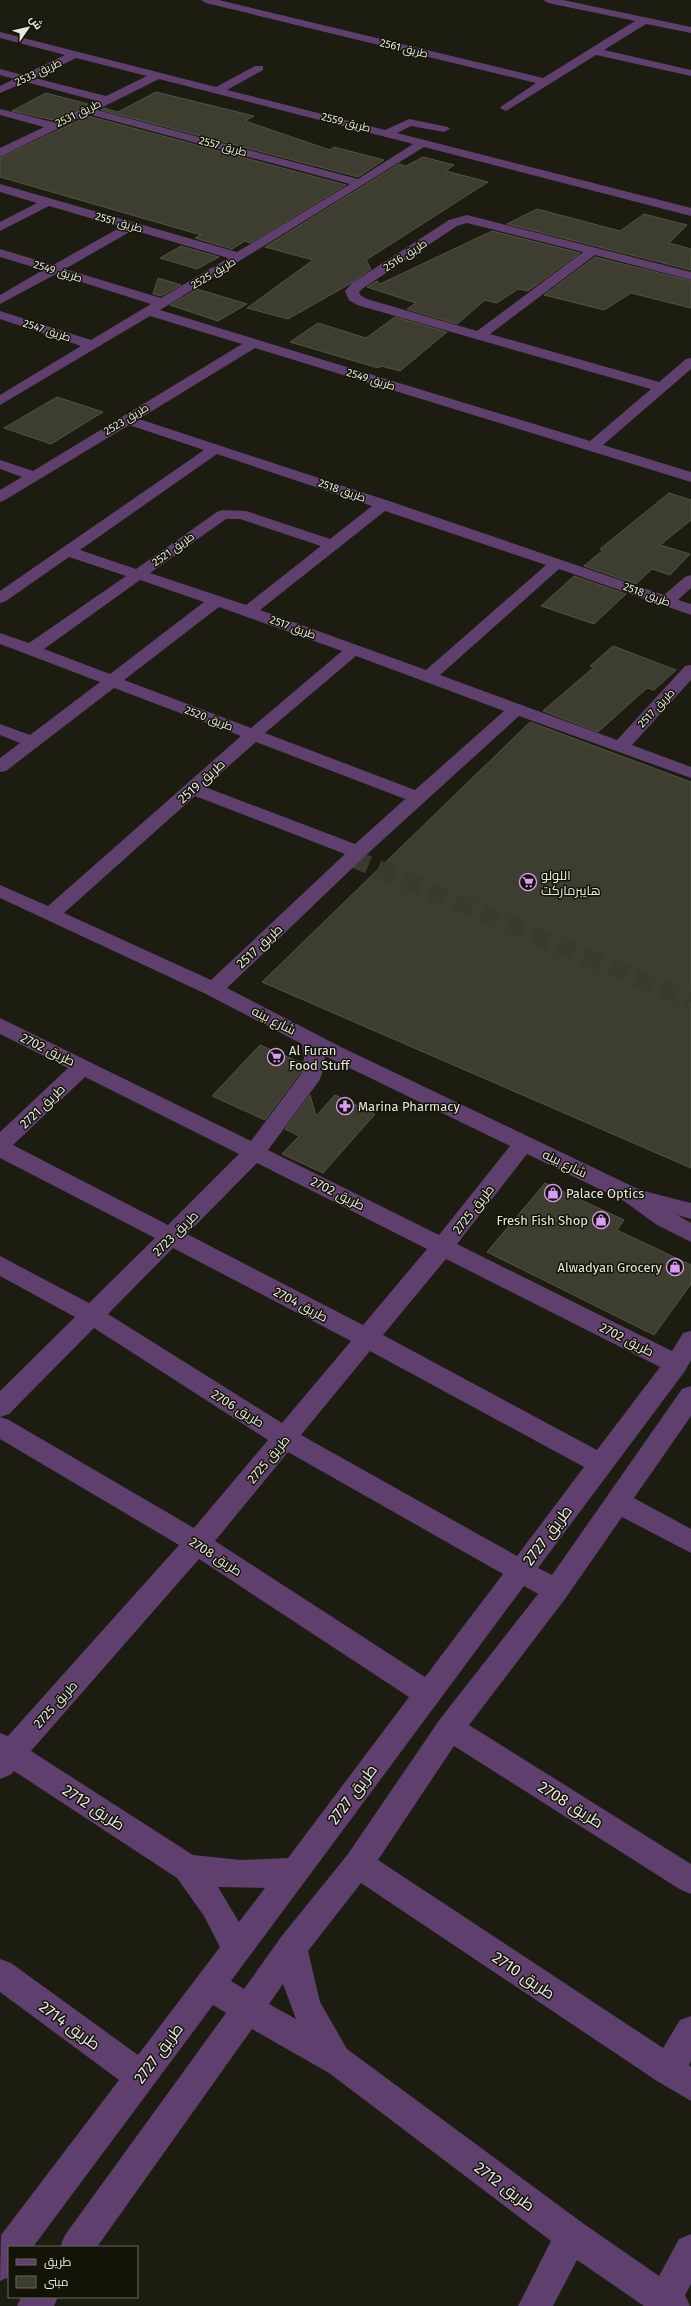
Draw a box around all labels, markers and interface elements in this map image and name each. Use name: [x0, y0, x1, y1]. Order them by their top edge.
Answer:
north arrow: [8, 8, 48, 48]
text: ش: [27, 13, 45, 32]
street label: طريق 2561: [378, 36, 429, 61]
street label: طريق 2533: [13, 56, 64, 89]
street label: طريق 2531: [53, 97, 103, 130]
street label: طريق 2559: [320, 110, 372, 135]
street label: طريق 2557: [197, 134, 248, 159]
street label: طريق 2551: [94, 210, 144, 235]
street label: طريق 2516: [381, 237, 429, 274]
street label: طريق 2525: [189, 255, 238, 292]
street label: طريق 2549: [32, 258, 84, 285]
street label: طريق 2547: [21, 317, 72, 344]
street label: طريق 2549: [345, 366, 397, 393]
street label: طريق 2523: [102, 401, 151, 438]
street label: طريق 2518: [316, 476, 367, 505]
street label: طريق 2521: [150, 530, 197, 569]
street label: طريق 2518: [621, 580, 672, 609]
street label: طريق 2517: [268, 613, 318, 642]
street label: طريق 2517: [635, 686, 678, 730]
street label: طريق 2520: [183, 703, 235, 734]
street label: طريق 2519: [175, 756, 228, 806]
place label: اللولو هايبرماركت: [541, 868, 601, 898]
supermarket icon: اللولو هايبرماركت: [518, 872, 538, 892]
street label: طريق 2517: [233, 921, 285, 971]
street label: شارع بينه: [249, 1003, 298, 1039]
street label: طريق 2702: [18, 1030, 77, 1069]
place label: Al Furan Food Stuff: [289, 1043, 351, 1073]
supermarket icon: Al Furan Food Stuff: [266, 1047, 286, 1067]
street label: طريق 2721: [17, 1081, 68, 1131]
pharmacy icon: Marina Pharmacy: [335, 1096, 355, 1116]
place label: Marina Pharmacy: [358, 1099, 460, 1114]
street label: شارع بينه: [540, 1146, 589, 1181]
street label: طريق 2702: [308, 1173, 367, 1213]
street label: طريق 2725: [450, 1182, 497, 1237]
shop icon: Palace Optics: [543, 1183, 563, 1203]
place label: Palace Optics: [566, 1186, 644, 1201]
street label: طريق 2723: [150, 1208, 201, 1259]
shop icon: Fresh Fish Shop: [591, 1210, 611, 1230]
place label: Fresh Fish Shop: [496, 1213, 588, 1228]
shop icon: Alwadyan Grocery: [665, 1257, 685, 1277]
place label: Alwadyan Grocery: [558, 1260, 663, 1275]
street label: طريق 2704: [271, 1284, 330, 1325]
street label: طريق 2702: [597, 1319, 656, 1359]
street label: طريق 2706: [209, 1386, 267, 1430]
street label: طريق 2725: [244, 1432, 293, 1486]
street label: طريق 2727: [519, 1502, 577, 1570]
street label: طريق 2708: [187, 1534, 245, 1579]
street label: طريق 2725: [30, 1678, 80, 1731]
street label: طريق 2727: [324, 1761, 382, 1829]
street label: طريق 2708: [534, 1777, 607, 1833]
street label: طريق 2712: [59, 1780, 128, 1835]
street label: طريق 2710: [488, 1948, 559, 2004]
street label: طريق 2714: [35, 1997, 104, 2055]
street label: طريق 2727: [130, 2020, 188, 2088]
street label: طريق 2712: [470, 2158, 538, 2216]
legend: [8, 2246, 138, 2298]
text: طريق: [44, 2255, 72, 2269]
text: مبنى: [44, 2275, 69, 2289]

